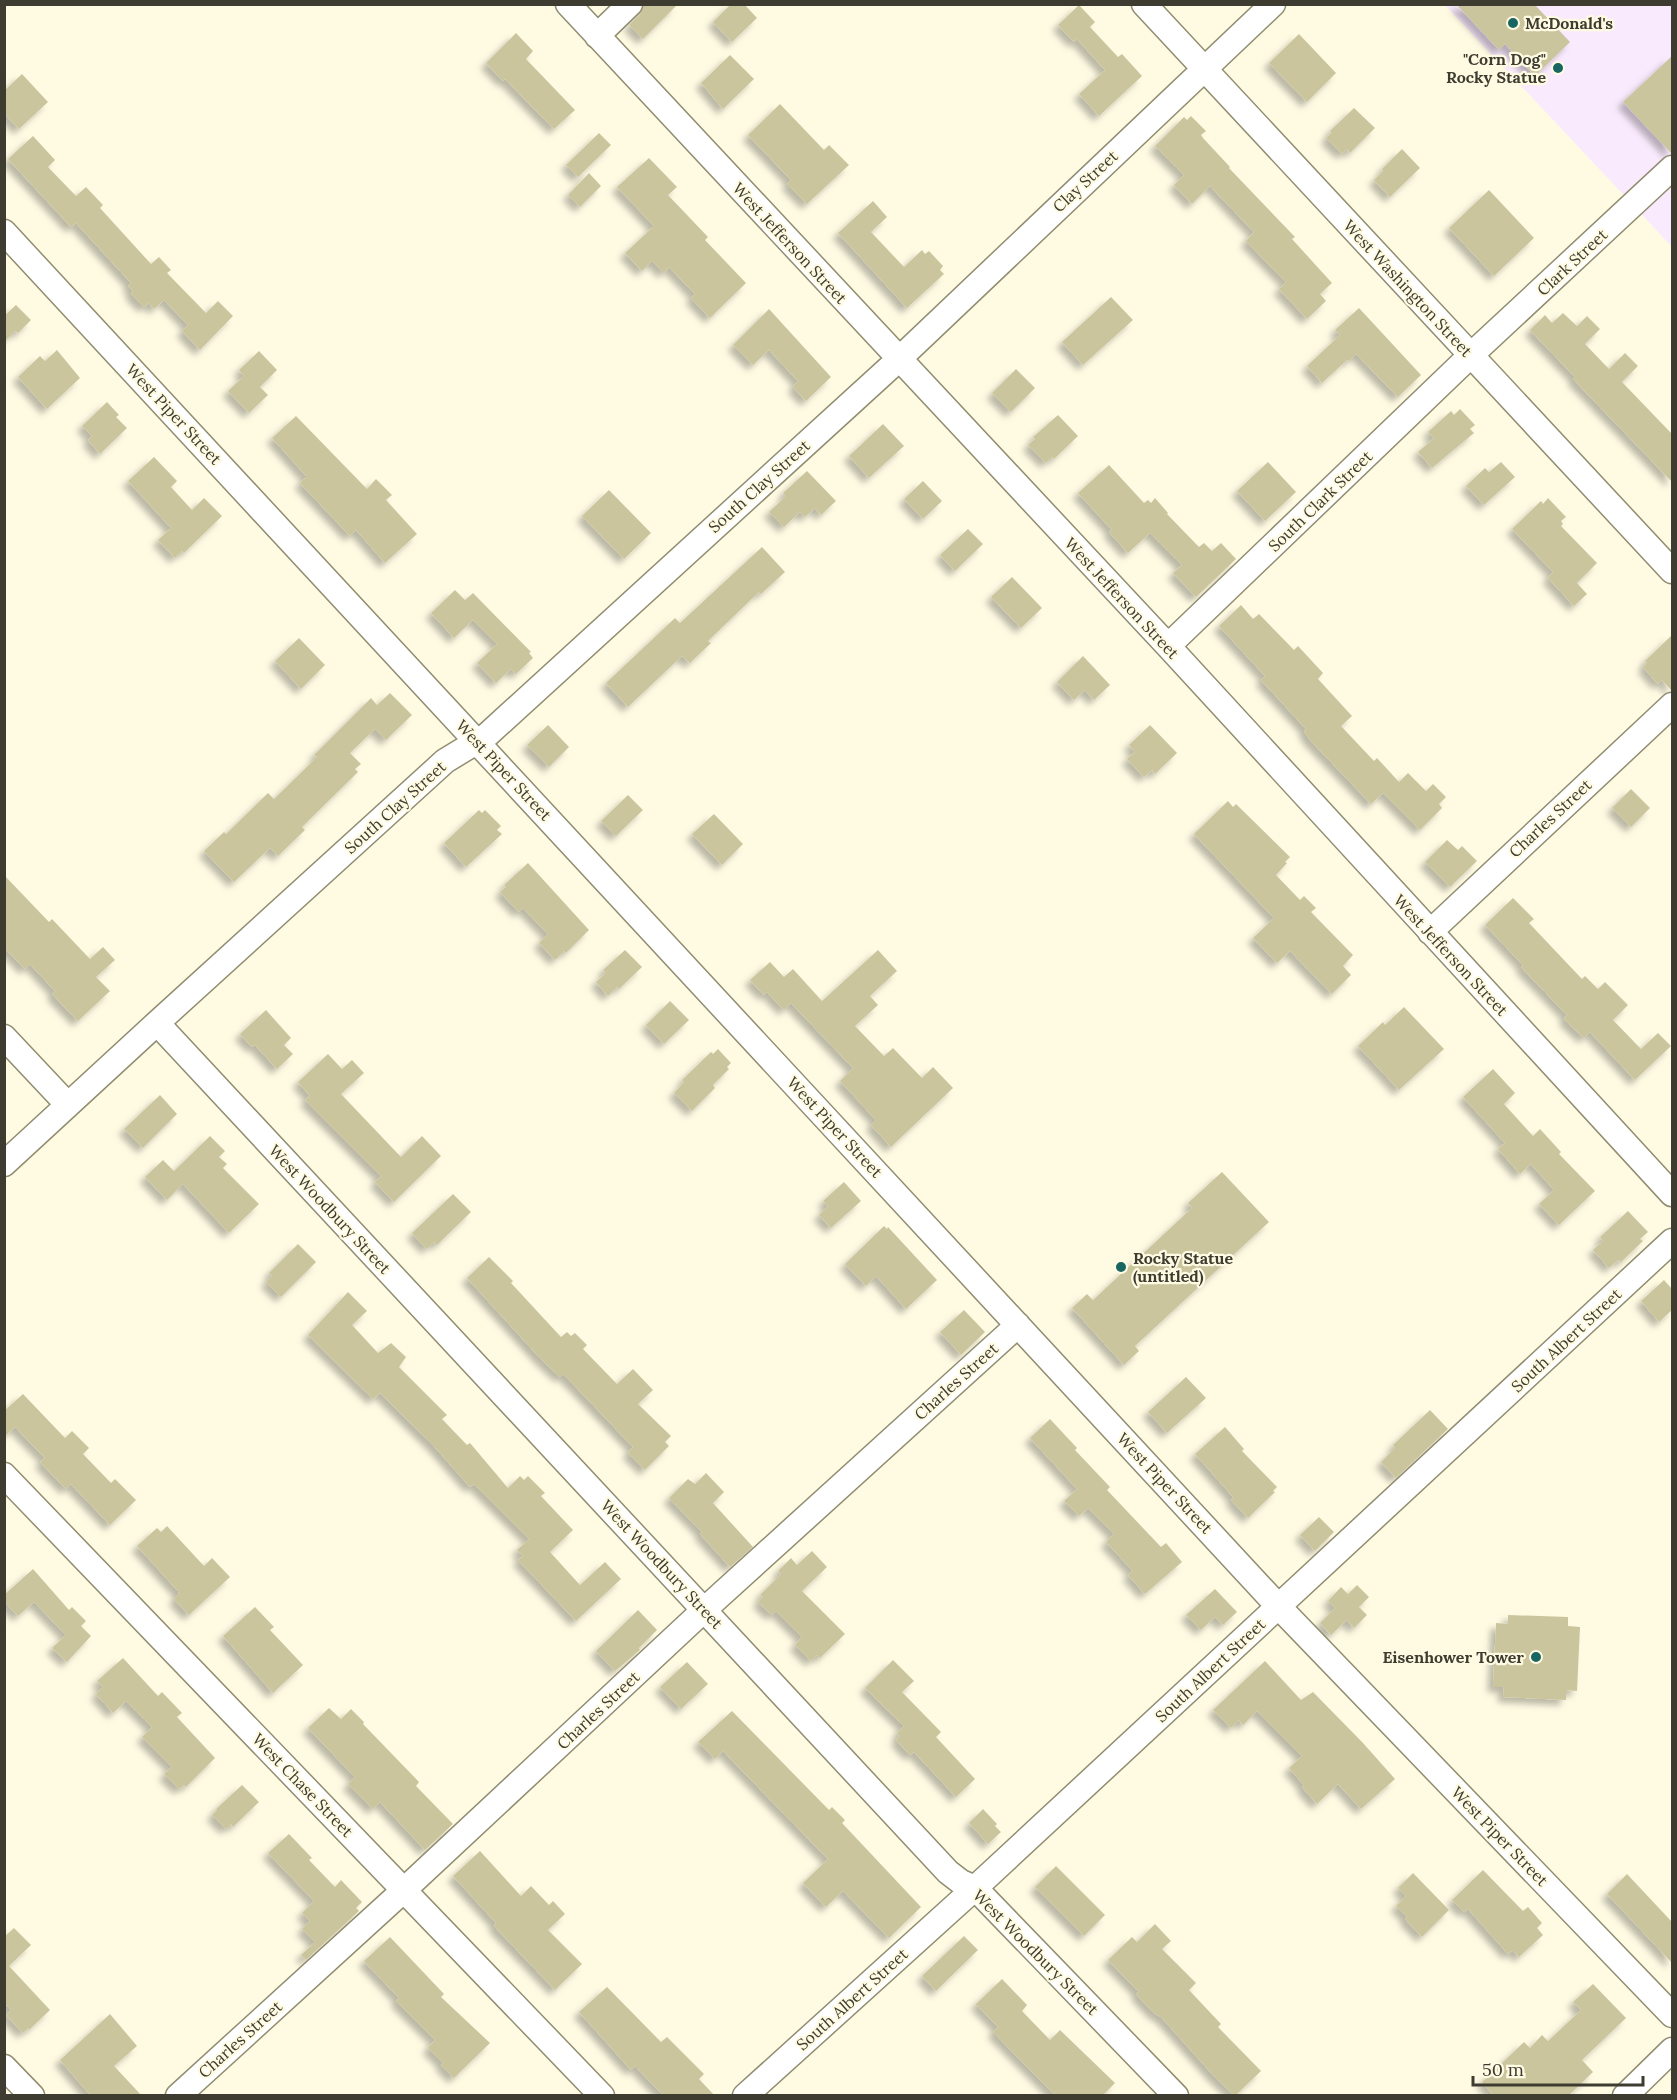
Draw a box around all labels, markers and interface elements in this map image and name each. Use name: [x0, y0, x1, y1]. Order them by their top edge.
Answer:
place label: McDonald's: [1525, 13, 1613, 33]
marker: McDonald's: [1506, 16, 1520, 30]
place label: "Corn Dog" Rocky Statue: [1446, 49, 1546, 87]
marker: "Corn Dog" Rocky Statue: [1551, 61, 1565, 75]
street label: Clay Street: [1048, 145, 1122, 216]
street label: West Jefferson Street: [729, 178, 852, 308]
street label: West Washington Street: [1339, 215, 1477, 361]
street label: Clark Street: [1533, 224, 1612, 300]
street label: West Piper Street: [122, 359, 226, 469]
street label: South Clay Street: [704, 435, 814, 537]
street label: South Clark Street: [1264, 446, 1377, 556]
street label: West Jefferson Street: [1061, 533, 1184, 663]
street label: West Piper Street: [452, 715, 556, 825]
street label: South Clay Street: [340, 756, 450, 858]
street label: Charles Street: [1504, 774, 1596, 861]
street label: West Jefferson Street: [1390, 890, 1513, 1020]
street label: West Piper Street: [783, 1072, 887, 1182]
street label: West Woodbury Street: [265, 1140, 396, 1278]
place label: Rocky Statue (untitled): [1133, 1248, 1234, 1287]
marker: Rocky Statue (untitled): [1114, 1260, 1128, 1274]
street label: South Albert Street: [1507, 1283, 1626, 1396]
street label: Charles Street: [910, 1338, 1003, 1424]
street label: West Piper Street: [1113, 1428, 1217, 1538]
street label: West Woodbury Street: [597, 1495, 728, 1633]
street label: South Albert Street: [1151, 1613, 1270, 1726]
place label: Eisenhower Tower: [1382, 1647, 1524, 1667]
marker: Eisenhower Tower: [1529, 1650, 1543, 1664]
street label: Charles Street: [552, 1666, 644, 1753]
street label: West Chase Street: [248, 1729, 358, 1842]
street label: West Piper Street: [1447, 1782, 1553, 1891]
street label: West Woodbury Street: [969, 1885, 1104, 2020]
street label: South Albert Street: [792, 1943, 912, 2054]
street label: Charles Street: [194, 1996, 287, 2082]
scale bar: [1473, 2049, 1642, 2087]
text: 50 m: [1482, 2058, 1524, 2081]

